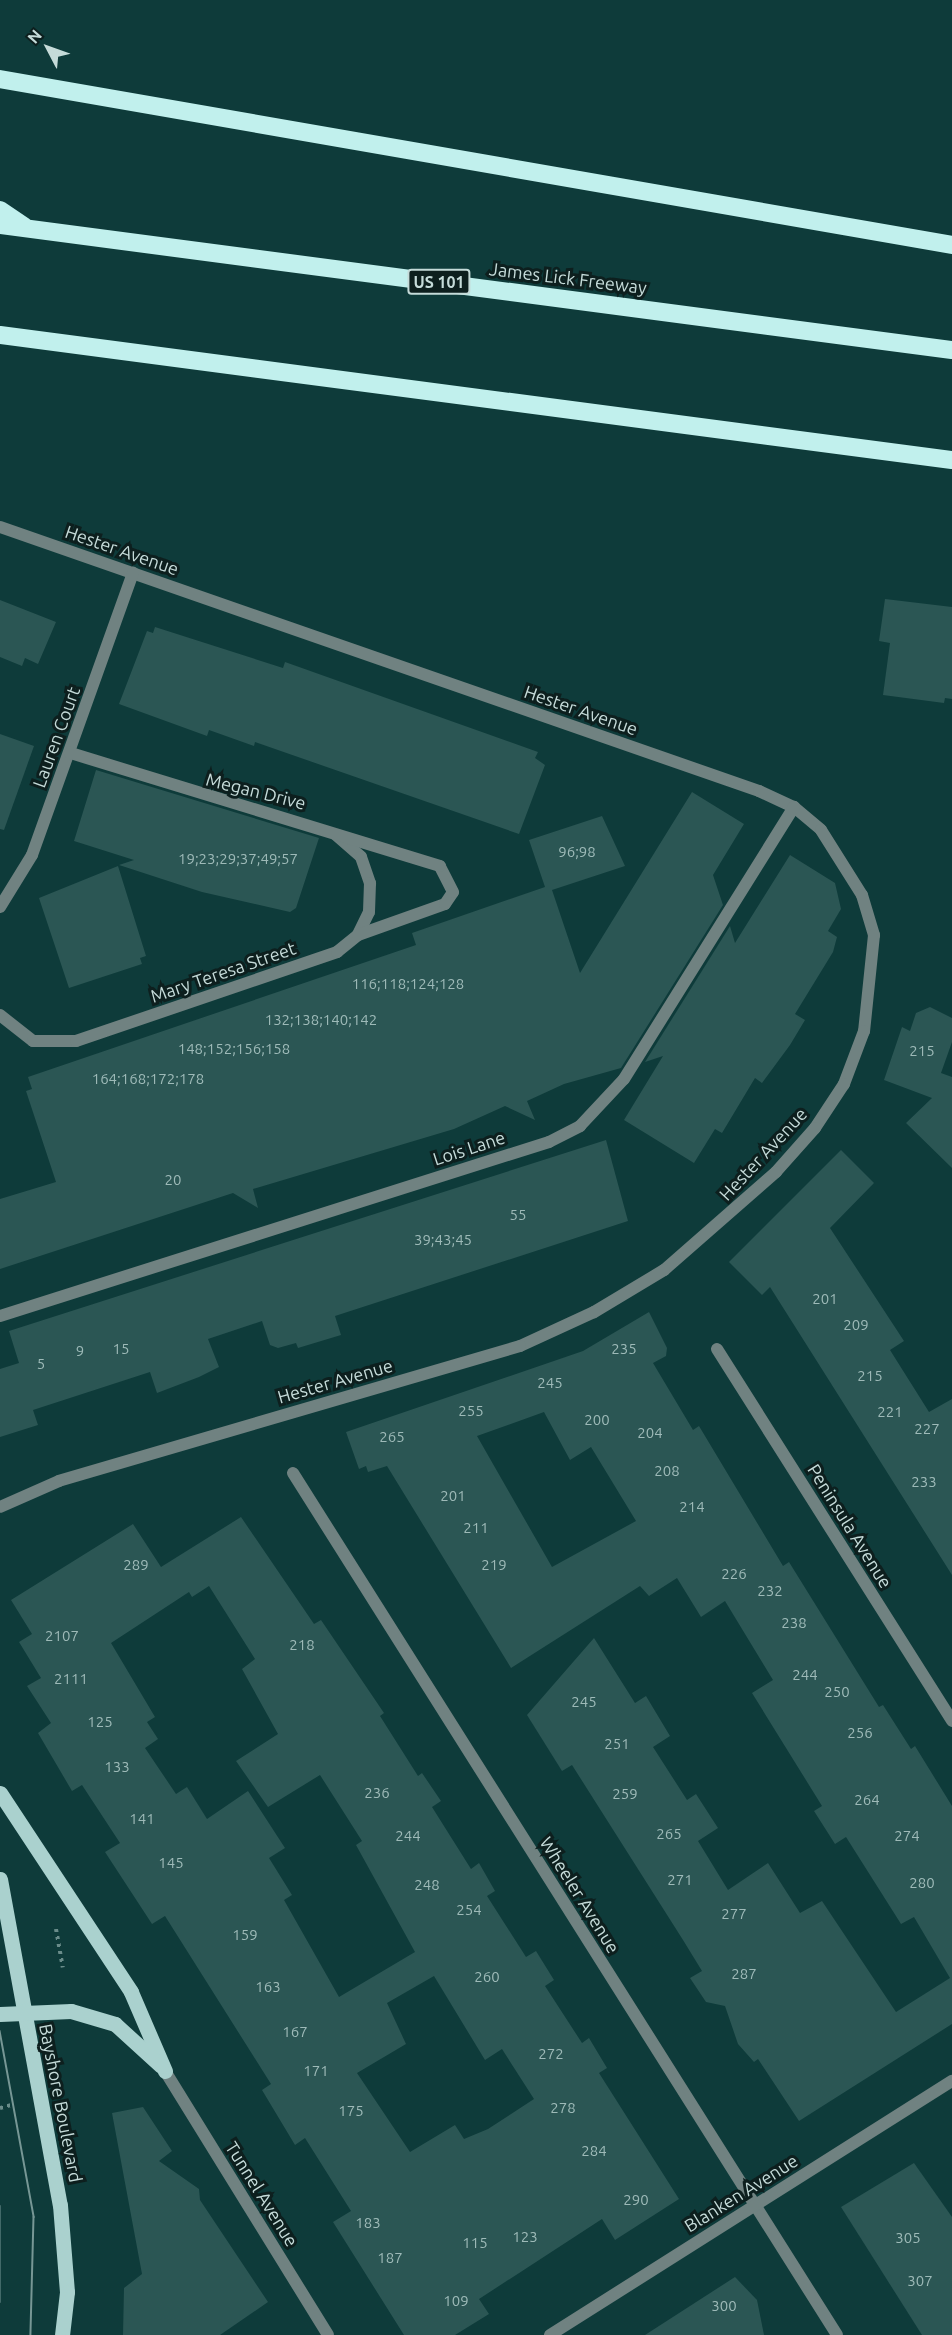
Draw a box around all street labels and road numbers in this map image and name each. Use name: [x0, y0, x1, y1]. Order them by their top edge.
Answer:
street label: James Lick Freeway: [488, 258, 648, 298]
road number: US 101: [406, 269, 472, 295]
street label: Hester Avenue: [62, 520, 182, 580]
street label: Hester Avenue: [521, 680, 641, 740]
street label: Lauren Court: [28, 684, 84, 790]
street label: Megan Drive: [204, 768, 308, 814]
street label: Mary Teresa Street: [148, 937, 298, 1007]
street label: Hester Avenue: [715, 1103, 811, 1205]
street label: Lois Lane: [430, 1126, 508, 1170]
street label: Hester Avenue: [275, 1354, 395, 1408]
street label: Peninsula Avenue: [803, 1460, 897, 1592]
street label: Wheeler Avenue: [536, 1833, 624, 1957]
street label: Bayshore Boulevard: [35, 2022, 87, 2184]
street label: Tunnel Avenue: [221, 2137, 303, 2251]
street label: Blanken Avenue: [680, 2150, 802, 2236]

